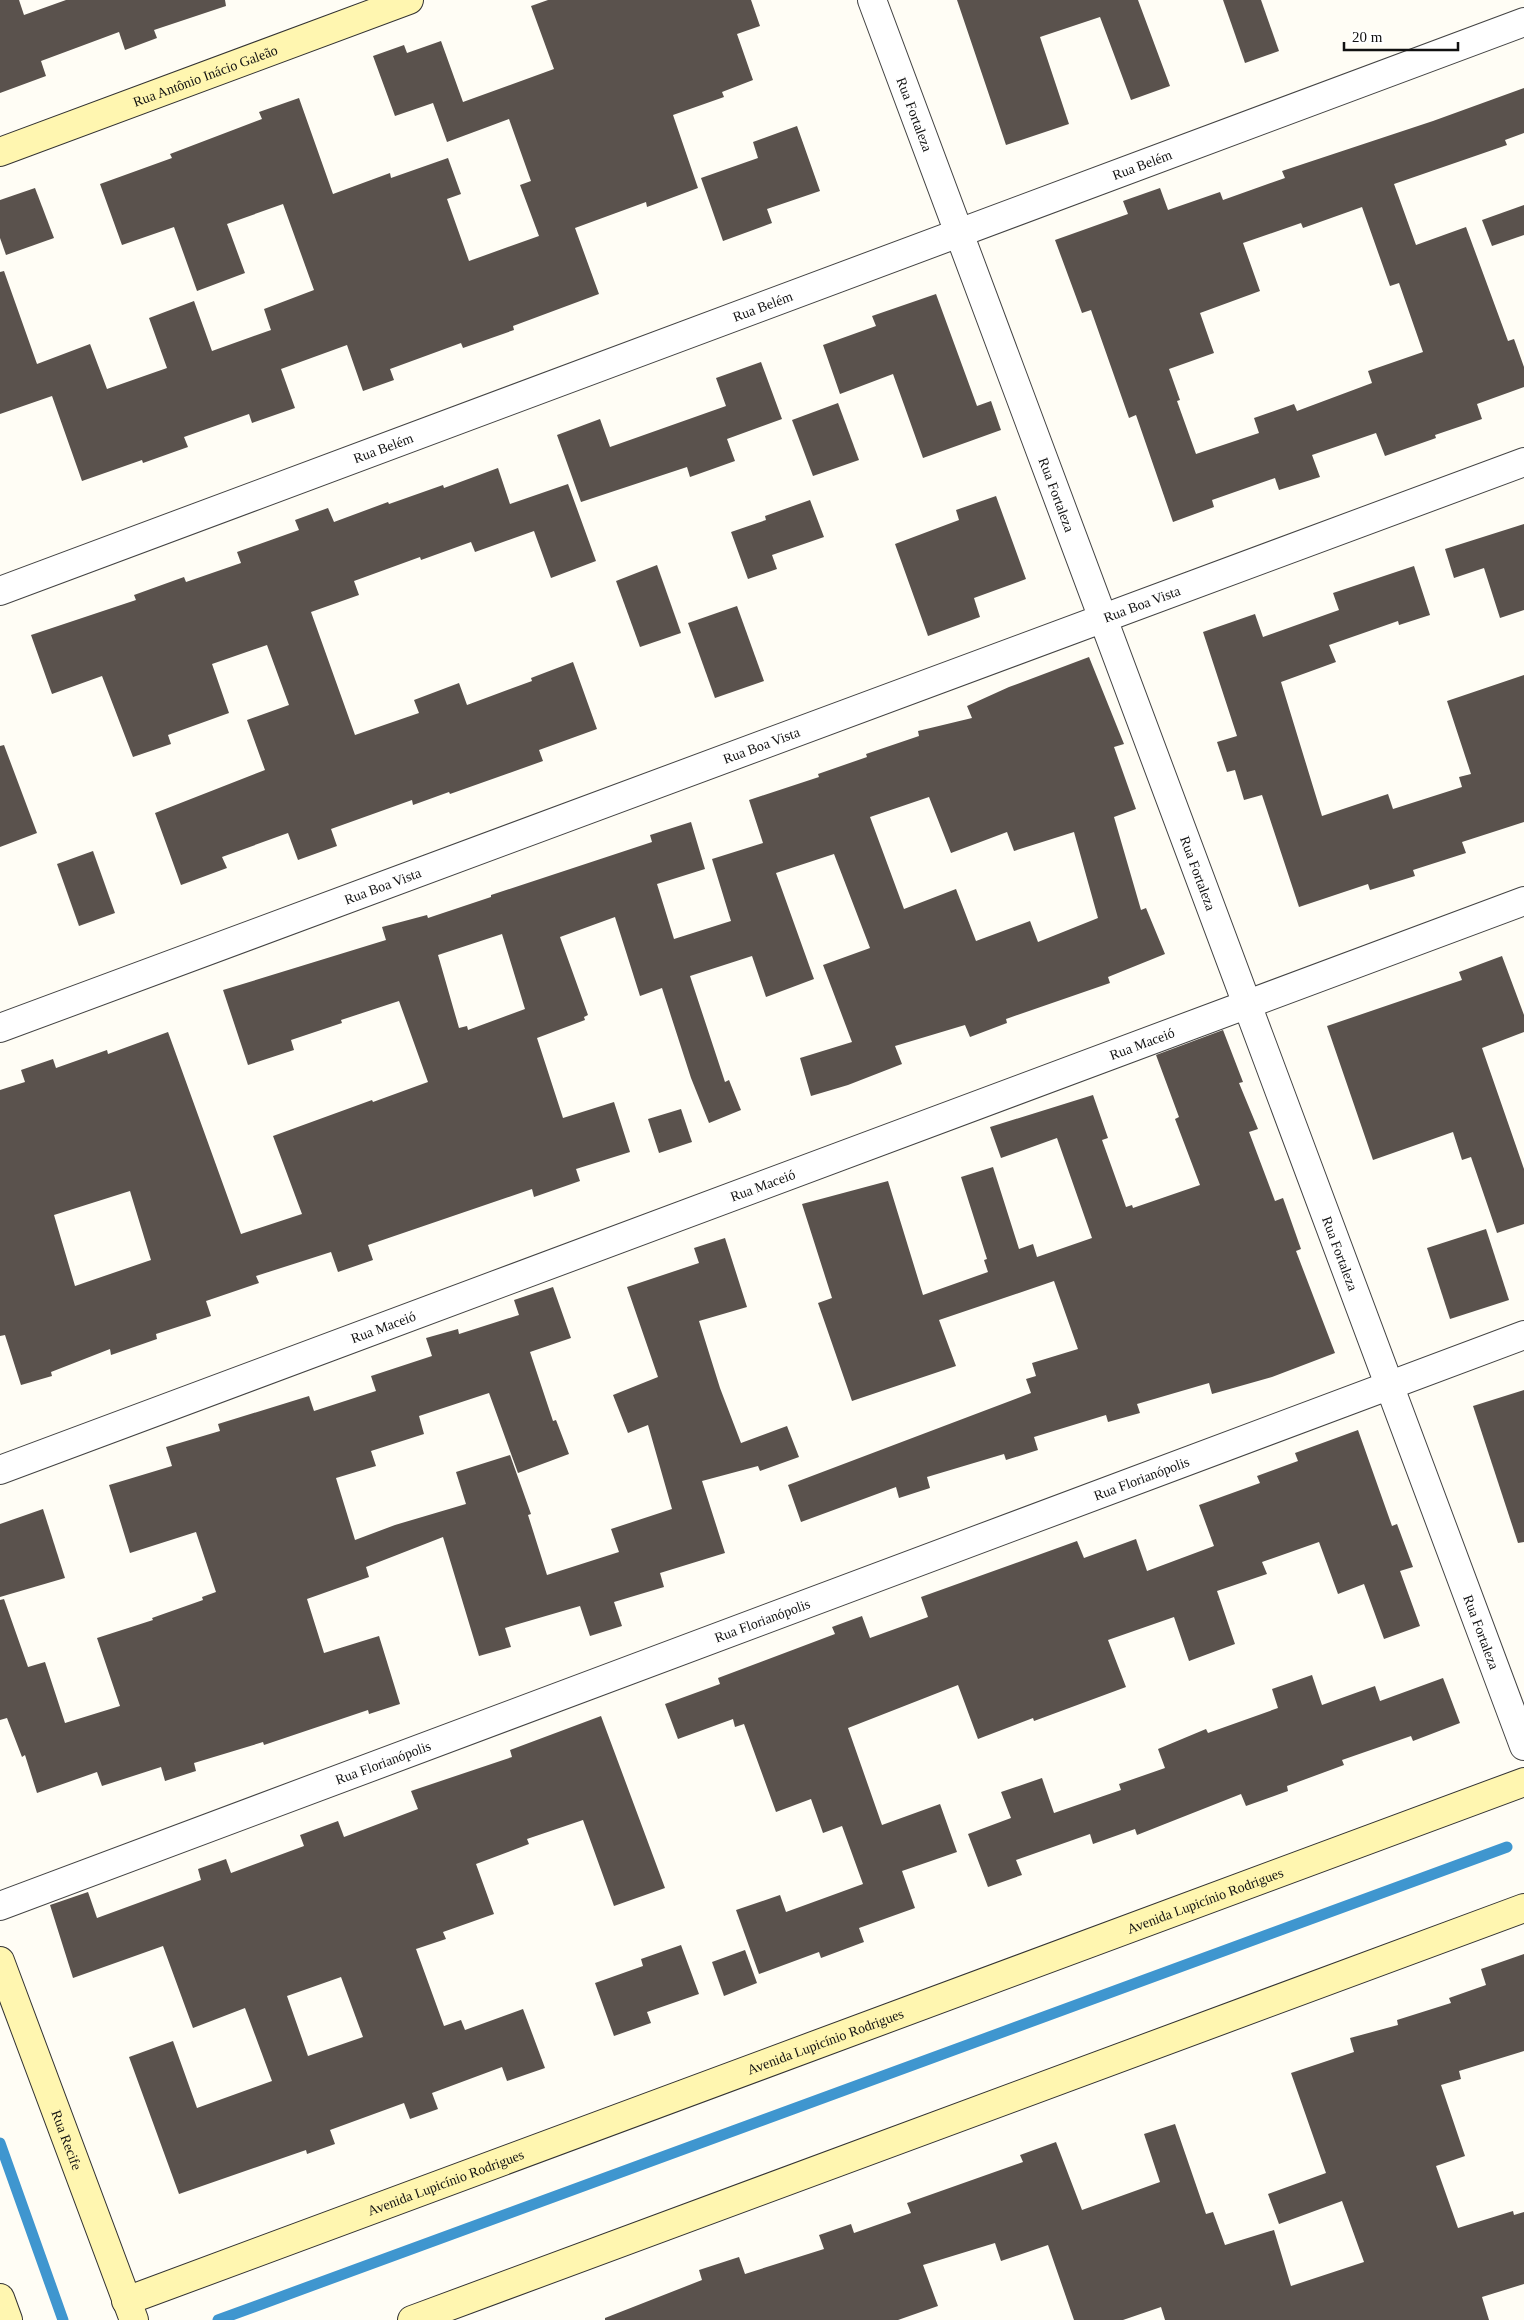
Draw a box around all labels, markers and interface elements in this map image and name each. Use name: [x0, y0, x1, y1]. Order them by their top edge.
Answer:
scale bar: [1344, 20, 1458, 52]
text: 20 m: [1352, 29, 1383, 45]
street label: Rua Antônio Inácio Galeão: [131, 42, 280, 109]
street label: Rua Fortaleza: [894, 75, 936, 154]
street label: Rua Belém: [1110, 147, 1174, 183]
street label: Rua Belém: [731, 288, 795, 324]
street label: Rua Belém: [351, 430, 415, 466]
street label: Rua Fortaleza: [1036, 455, 1078, 535]
street label: Rua Boa Vista: [1101, 583, 1183, 625]
street label: Rua Boa Vista: [721, 724, 802, 766]
street label: Rua Fortaleza: [1177, 834, 1219, 913]
street label: Rua Boa Vista: [342, 865, 424, 907]
street label: Rua Maceió: [1107, 1025, 1177, 1063]
street label: Rua Maceió: [728, 1166, 797, 1204]
street label: Rua Fortaleza: [1319, 1214, 1361, 1293]
street label: Rua Maceió: [349, 1308, 418, 1346]
street label: Rua Florianópolis: [1092, 1454, 1191, 1503]
street label: Rua Fortaleza: [1461, 1593, 1502, 1672]
street label: Rua Florianópolis: [712, 1596, 812, 1645]
street label: Rua Florianópolis: [333, 1738, 433, 1787]
street label: Avenida Lupicínio Rodrigues: [1125, 1865, 1285, 1936]
street label: Avenida Lupicínio Rodrigues: [745, 2006, 906, 2077]
street label: Rua Recife: [49, 2108, 85, 2172]
street label: Avenida Lupicínio Rodrigues: [366, 2147, 526, 2218]

